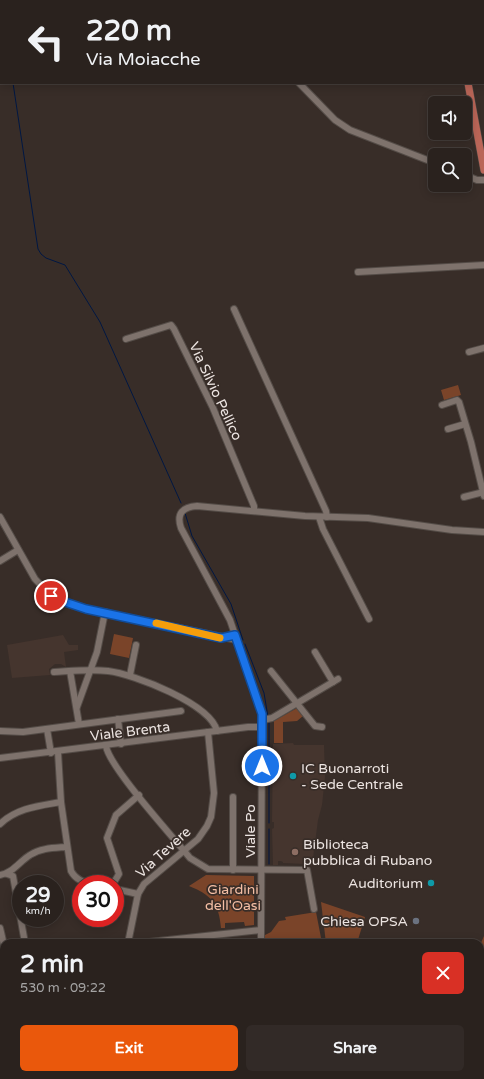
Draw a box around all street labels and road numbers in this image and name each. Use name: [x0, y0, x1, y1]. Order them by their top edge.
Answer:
street label: Via Silvio Pellico: [185, 339, 246, 443]
street label: Viale Brenta: [89, 718, 171, 745]
street label: Viale Po: [242, 804, 259, 858]
street label: Via Tevere: [132, 823, 194, 882]

